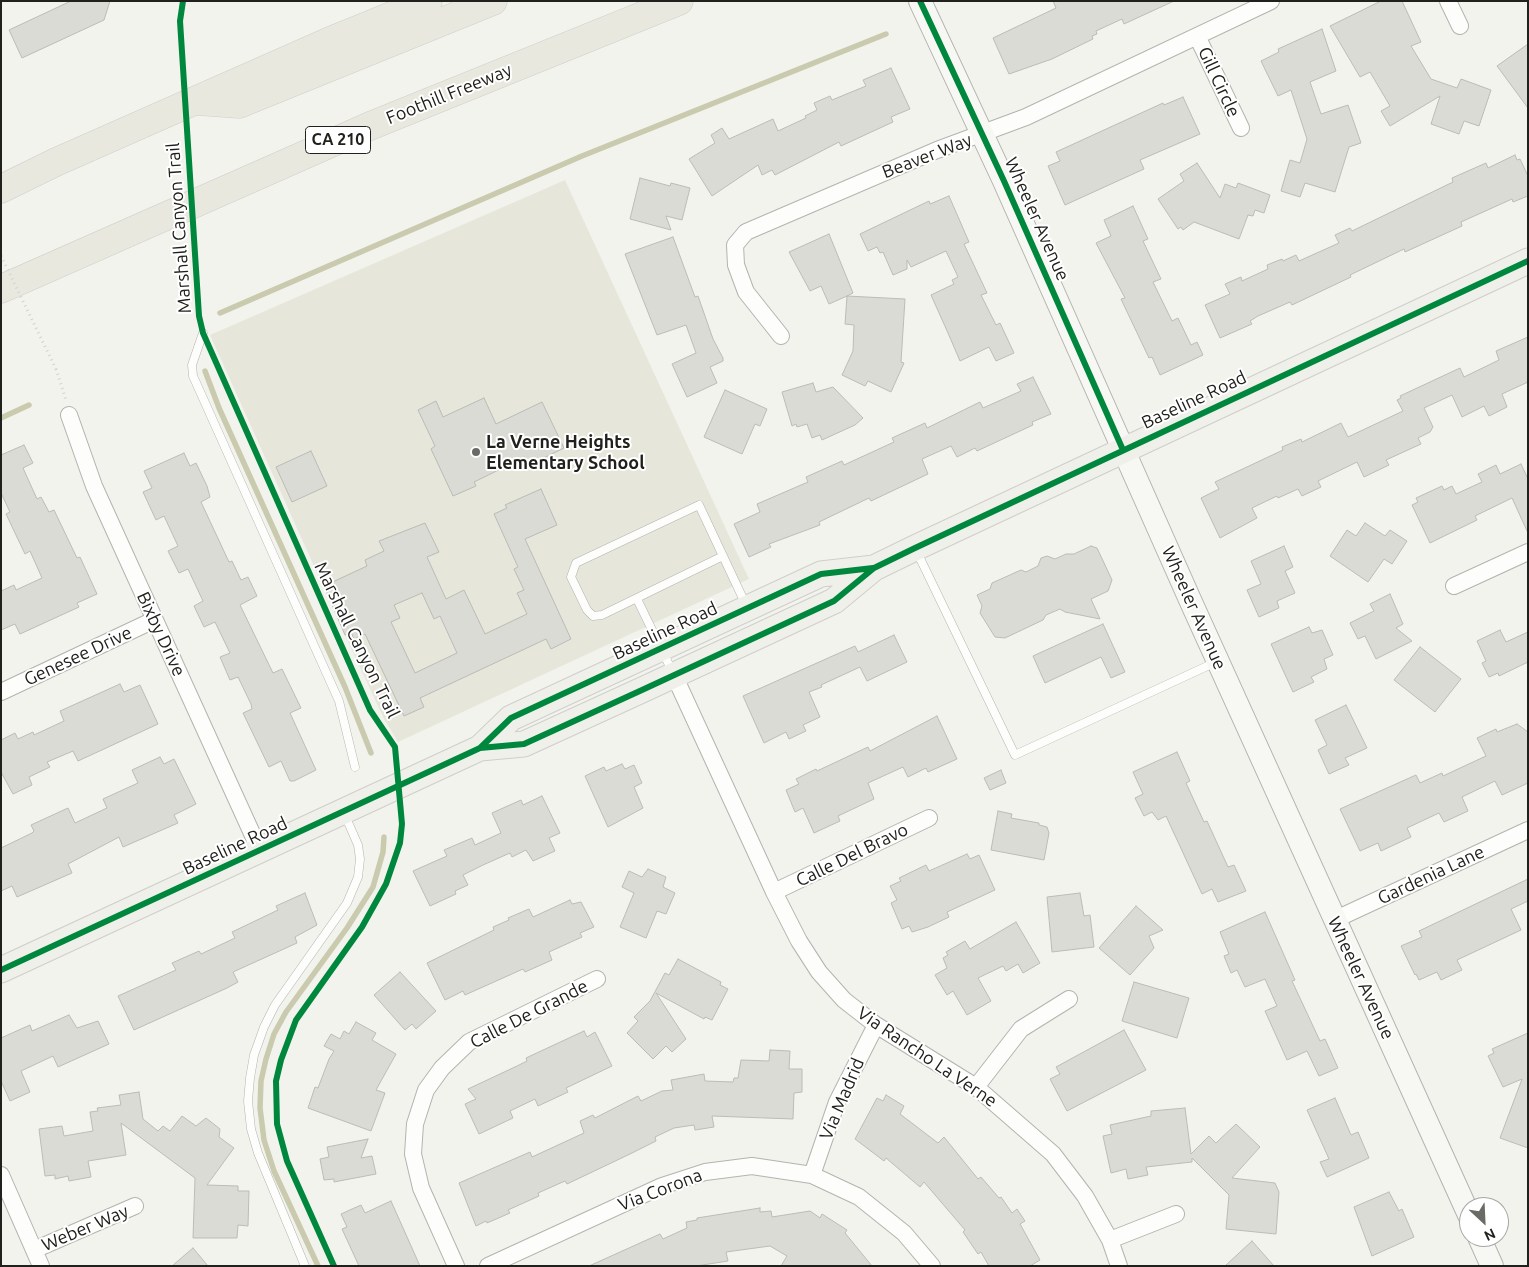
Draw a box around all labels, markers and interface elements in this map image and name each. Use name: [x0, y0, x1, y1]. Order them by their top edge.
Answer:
street label: Gill Circle: [1193, 43, 1245, 121]
street label: Foothill Freeway: [383, 59, 515, 129]
road number: CA 210: [306, 126, 370, 154]
street label: Beaver Way: [879, 129, 975, 183]
street label: Marshall Canyon Trail: [162, 142, 196, 314]
street label: Wheeler Avenue: [1000, 154, 1074, 284]
street label: Baseline Road: [1138, 366, 1250, 434]
place label: La Verne Heights Elementary School: [486, 431, 645, 474]
marker: La Verne Heights Elementary School: [470, 446, 482, 458]
street label: Wheeler Avenue: [1157, 543, 1231, 673]
street label: Marshall Canyon Trail: [310, 558, 404, 722]
street label: Bixby Drive: [132, 588, 190, 680]
street label: Baseline Road: [609, 597, 721, 665]
street label: Genesee Drive: [21, 622, 135, 690]
street label: Baseline Road: [179, 812, 291, 880]
street label: Calle Del Bravo: [792, 819, 912, 891]
street label: Gardenia Lane: [1374, 841, 1488, 909]
street label: Wheeler Avenue: [1323, 913, 1399, 1043]
street label: Calle De Grande: [466, 975, 592, 1053]
street label: Via Rancho La Verne: [853, 1002, 1001, 1112]
street label: Via Madrid: [815, 1055, 869, 1143]
street label: Via Corona: [615, 1164, 705, 1216]
north arrow: [1459, 1197, 1509, 1247]
street label: Weber Way: [38, 1200, 132, 1256]
text: N: [1482, 1225, 1498, 1244]

